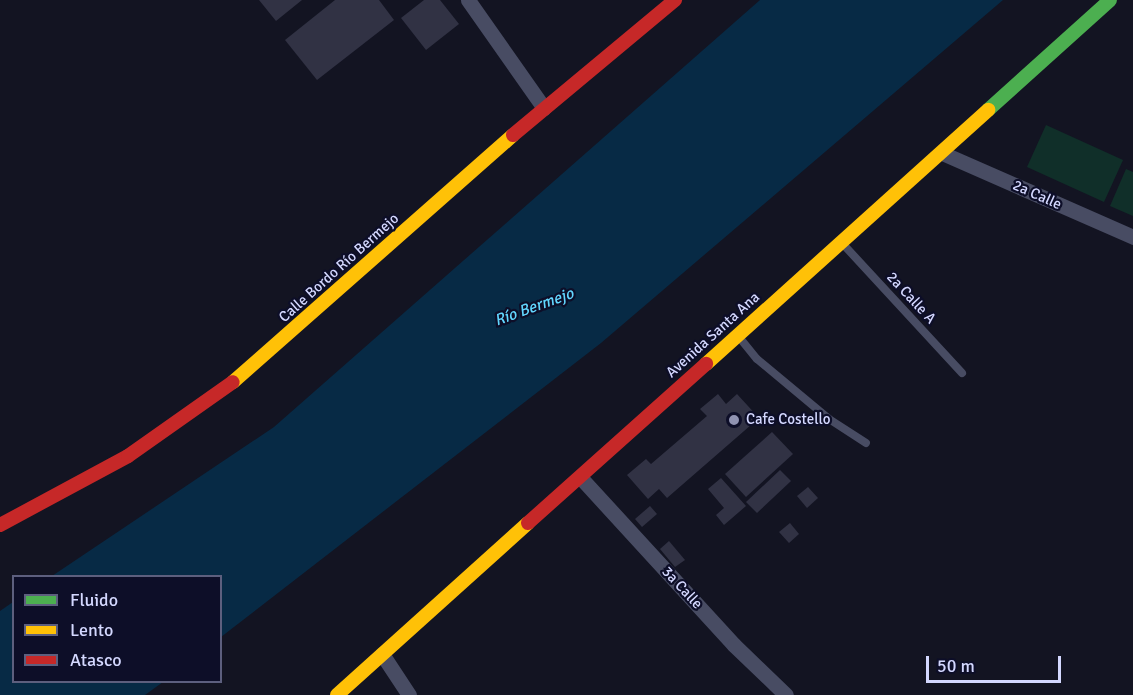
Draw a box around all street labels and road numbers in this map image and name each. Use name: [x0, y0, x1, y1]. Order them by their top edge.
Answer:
street label: 2a Calle: [1010, 176, 1064, 214]
street label: Calle Bordo Río Bermejo: [275, 209, 403, 327]
street label: 2a Calle A: [883, 268, 939, 328]
street label: Avenida Santa Ana: [663, 288, 763, 382]
street label: 3a Calle: [658, 563, 706, 613]

